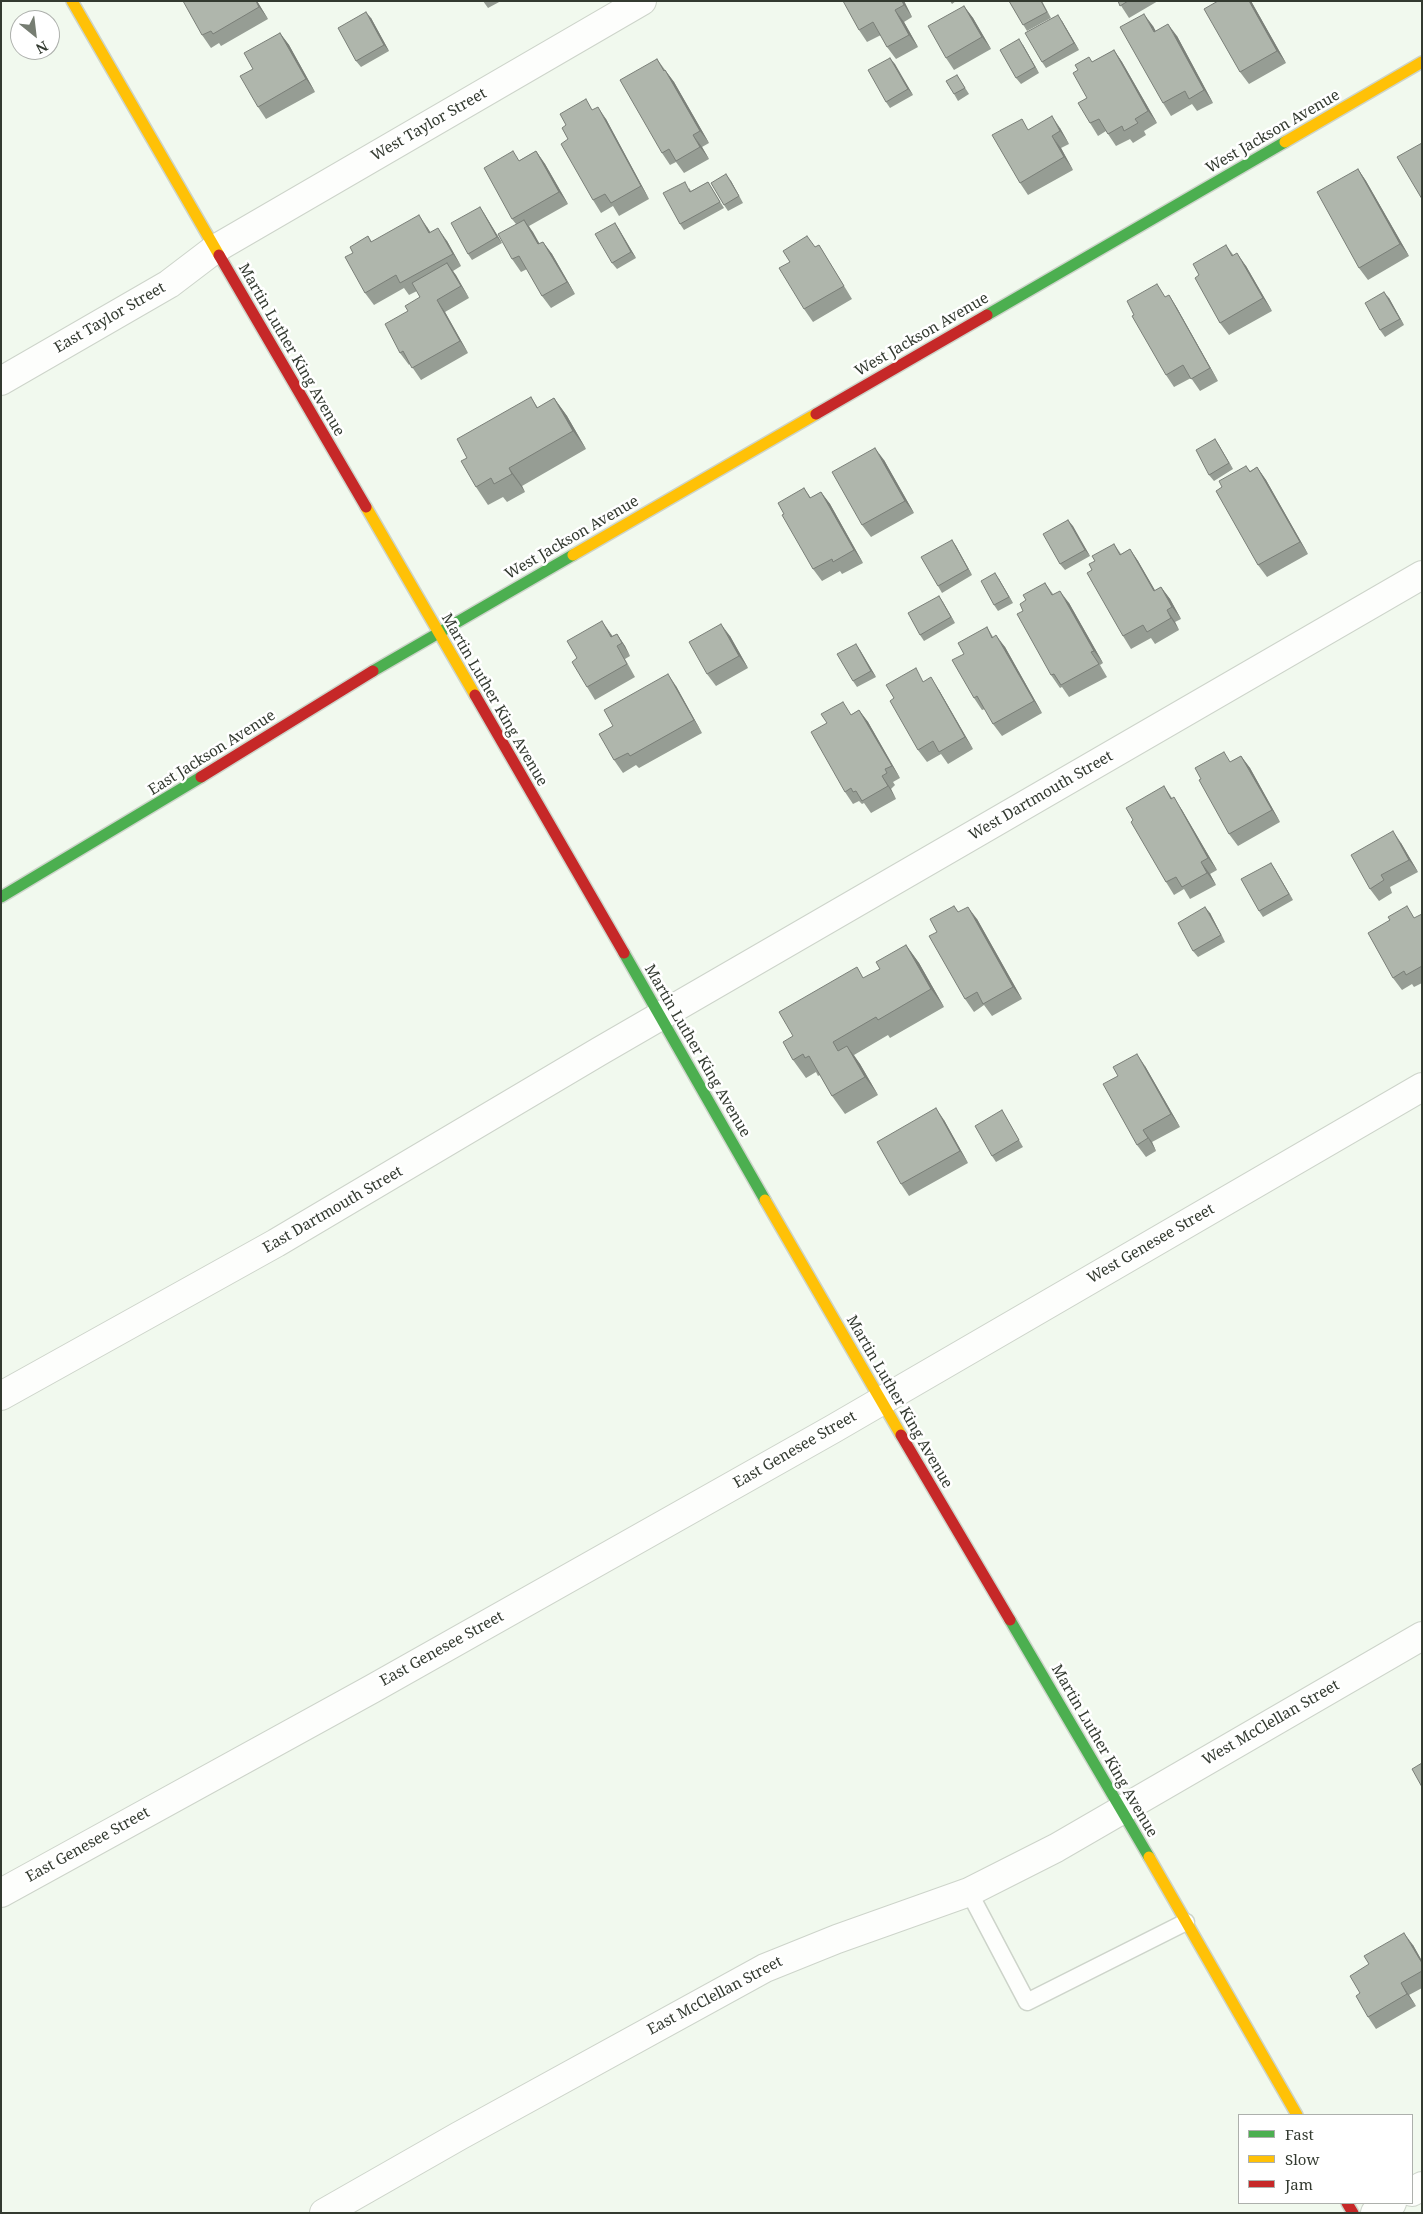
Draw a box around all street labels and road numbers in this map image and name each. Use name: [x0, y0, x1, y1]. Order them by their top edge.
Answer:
street label: West Taylor Street: [368, 85, 490, 165]
street label: West Jackson Avenue: [1203, 86, 1343, 178]
street label: Martin Luther King Avenue: [234, 260, 348, 440]
street label: East Taylor Street: [51, 279, 169, 357]
street label: West Jackson Avenue: [852, 289, 992, 381]
street label: West Jackson Avenue: [502, 492, 642, 584]
street label: Martin Luther King Avenue: [437, 610, 551, 790]
street label: East Jackson Avenue: [145, 707, 279, 799]
street label: West Dartmouth Street: [966, 747, 1116, 845]
street label: Martin Luther King Avenue: [640, 961, 754, 1141]
street label: East Dartmouth Street: [260, 1163, 406, 1257]
street label: West Genesee Street: [1084, 1200, 1218, 1288]
street label: Martin Luther King Avenue: [842, 1312, 956, 1492]
street label: East Genesee Street: [730, 1408, 860, 1492]
street label: East Genesee Street: [377, 1608, 507, 1690]
street label: Martin Luther King Avenue: [1047, 1661, 1161, 1841]
street label: West McClellan Street: [1199, 1676, 1343, 1770]
street label: East Genesee Street: [23, 1804, 153, 1886]
street label: East McClellan Street: [644, 1953, 786, 2039]

